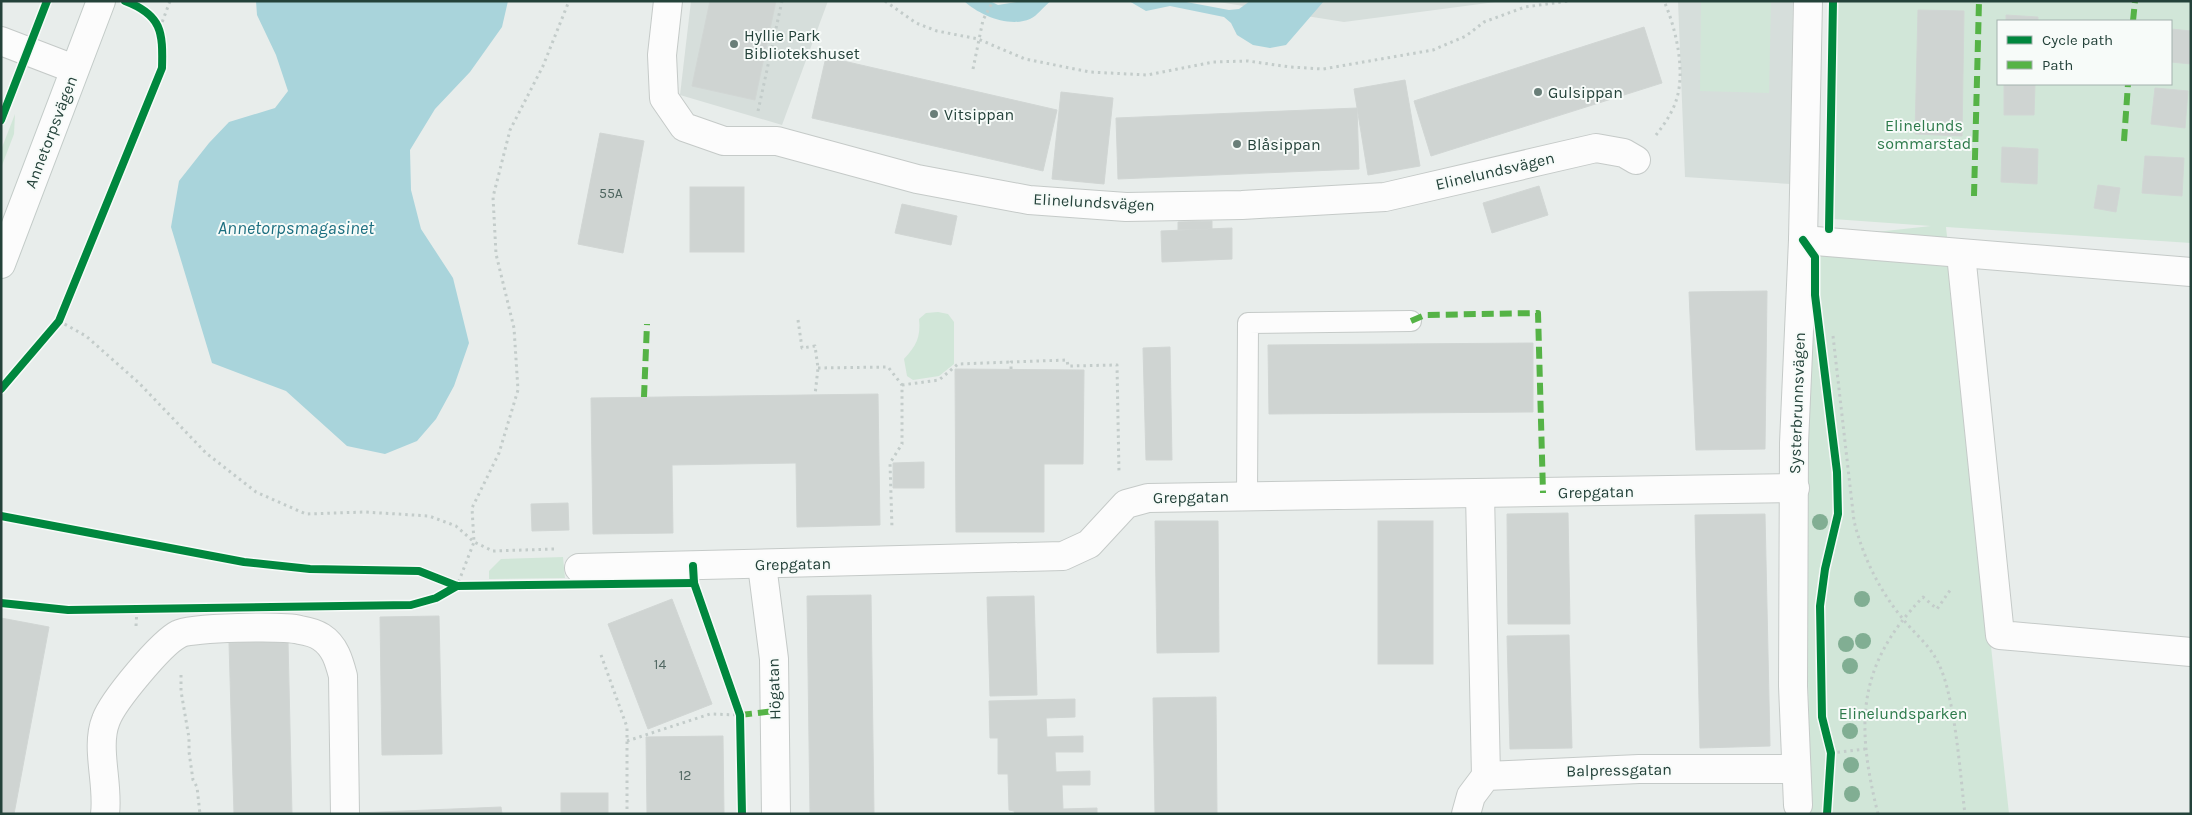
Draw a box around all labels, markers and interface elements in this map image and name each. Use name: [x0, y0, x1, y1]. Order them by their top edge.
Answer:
legend: [1997, 20, 2172, 85]
place label: Hyllie Park Bibliotekshuset: [744, 26, 860, 63]
text: Cycle path: [2042, 31, 2113, 49]
marker: Hyllie Park Bibliotekshuset: [728, 38, 740, 50]
text: Path: [2042, 56, 2073, 74]
street label: Annetorpsvägen: [21, 73, 81, 191]
place label: Gulsippan: [1548, 83, 1623, 102]
marker: Gulsippan: [1532, 86, 1544, 98]
place label: Vitsippan: [944, 105, 1014, 124]
marker: Vitsippan: [928, 108, 940, 120]
park label: Elinelunds sommarstad: [1877, 116, 1971, 153]
place label: Blåsippan: [1247, 135, 1321, 154]
marker: Blåsippan: [1231, 138, 1243, 150]
street label: Elinelundsvägen: [1434, 148, 1556, 194]
house number: 55A: [599, 185, 623, 202]
street label: Elinelundsvägen: [1033, 189, 1155, 215]
water label: Annetorpsmagasinet: [218, 217, 375, 239]
street label: Systerbrunnsvägen: [1785, 332, 1809, 474]
street label: Grepgatan: [1558, 482, 1634, 502]
street label: Grepgatan: [1153, 487, 1229, 507]
street label: Grepgatan: [755, 554, 831, 574]
house number: 14: [654, 656, 666, 673]
street label: Högatan: [763, 658, 785, 720]
park label: Elinelundsparken: [1839, 704, 1967, 723]
street label: Balpressgatan: [1566, 760, 1672, 780]
house number: 12: [679, 767, 691, 784]

